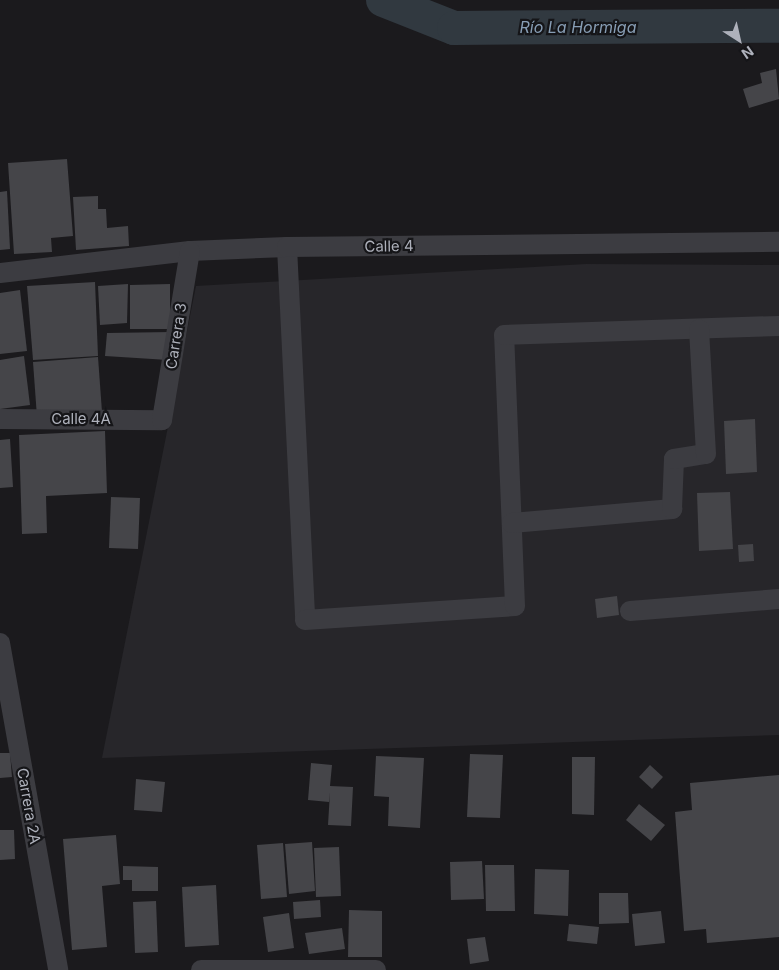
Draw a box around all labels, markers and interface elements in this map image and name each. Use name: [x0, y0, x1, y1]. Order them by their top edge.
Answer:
north arrow: [714, 15, 764, 65]
water label: Río La Hormiga: [520, 17, 636, 37]
text: N: [739, 43, 757, 63]
street label: Calle 4: [364, 237, 414, 255]
street label: Carrera 3: [162, 302, 190, 370]
street label: Calle 4A: [51, 410, 111, 428]
street label: Carrera 2A: [13, 766, 45, 846]

